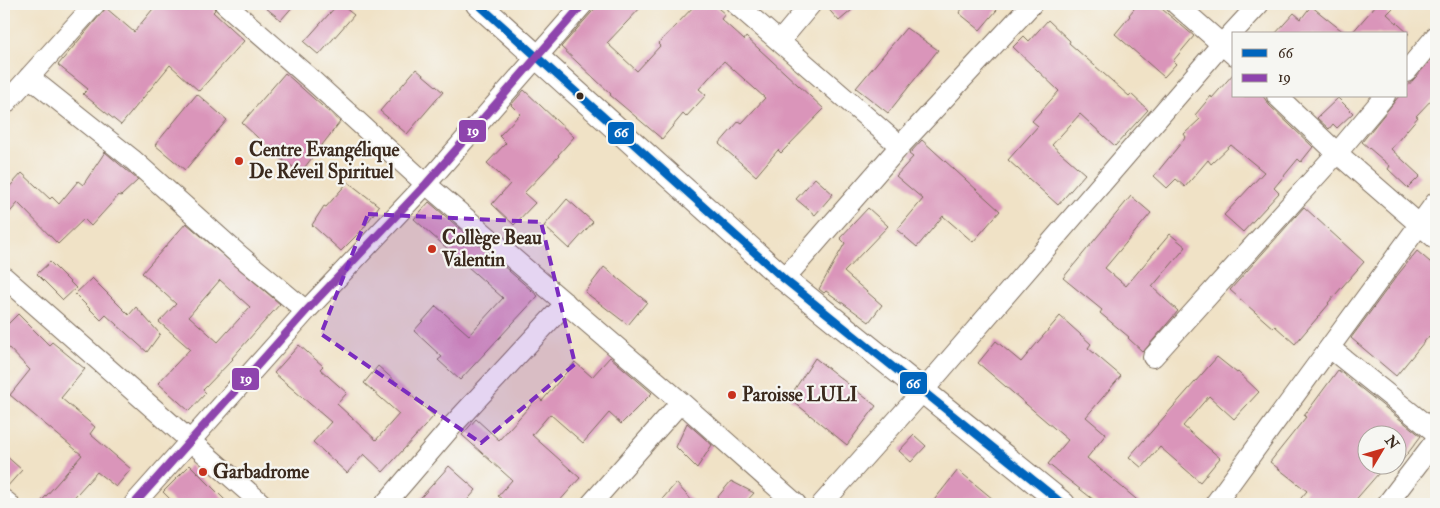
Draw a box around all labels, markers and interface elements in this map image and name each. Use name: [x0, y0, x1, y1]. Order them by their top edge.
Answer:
legend: [1232, 32, 1408, 98]
text: 66: [1278, 44, 1295, 63]
text: 19: [1278, 68, 1291, 87]
unlabelled marker: [575, 91, 585, 101]
line badge: 19: [458, 119, 487, 143]
line badge: 66: [607, 121, 635, 145]
text: 19: [467, 122, 479, 139]
text: 66: [614, 124, 629, 141]
place label: Centre Evangélique De Réveil Spirituel: [249, 138, 400, 185]
marker: Centre Evangélique De Réveil Spirituel: [233, 155, 245, 167]
place label: Collège Beau Valentin: [441, 226, 542, 272]
marker: Collège Beau Valentin: [426, 243, 438, 255]
line badge: 19: [231, 367, 260, 391]
text: 19: [240, 370, 252, 387]
line badge: 66: [899, 371, 928, 395]
text: 66: [906, 375, 921, 392]
place label: Paroisse LULI: [742, 383, 858, 407]
marker: Paroisse LULI: [726, 389, 738, 401]
north arrow: [1358, 426, 1408, 476]
text: N: [1381, 431, 1403, 453]
place label: Garbadrome: [213, 460, 309, 484]
marker: Garbadrome: [197, 466, 209, 478]

